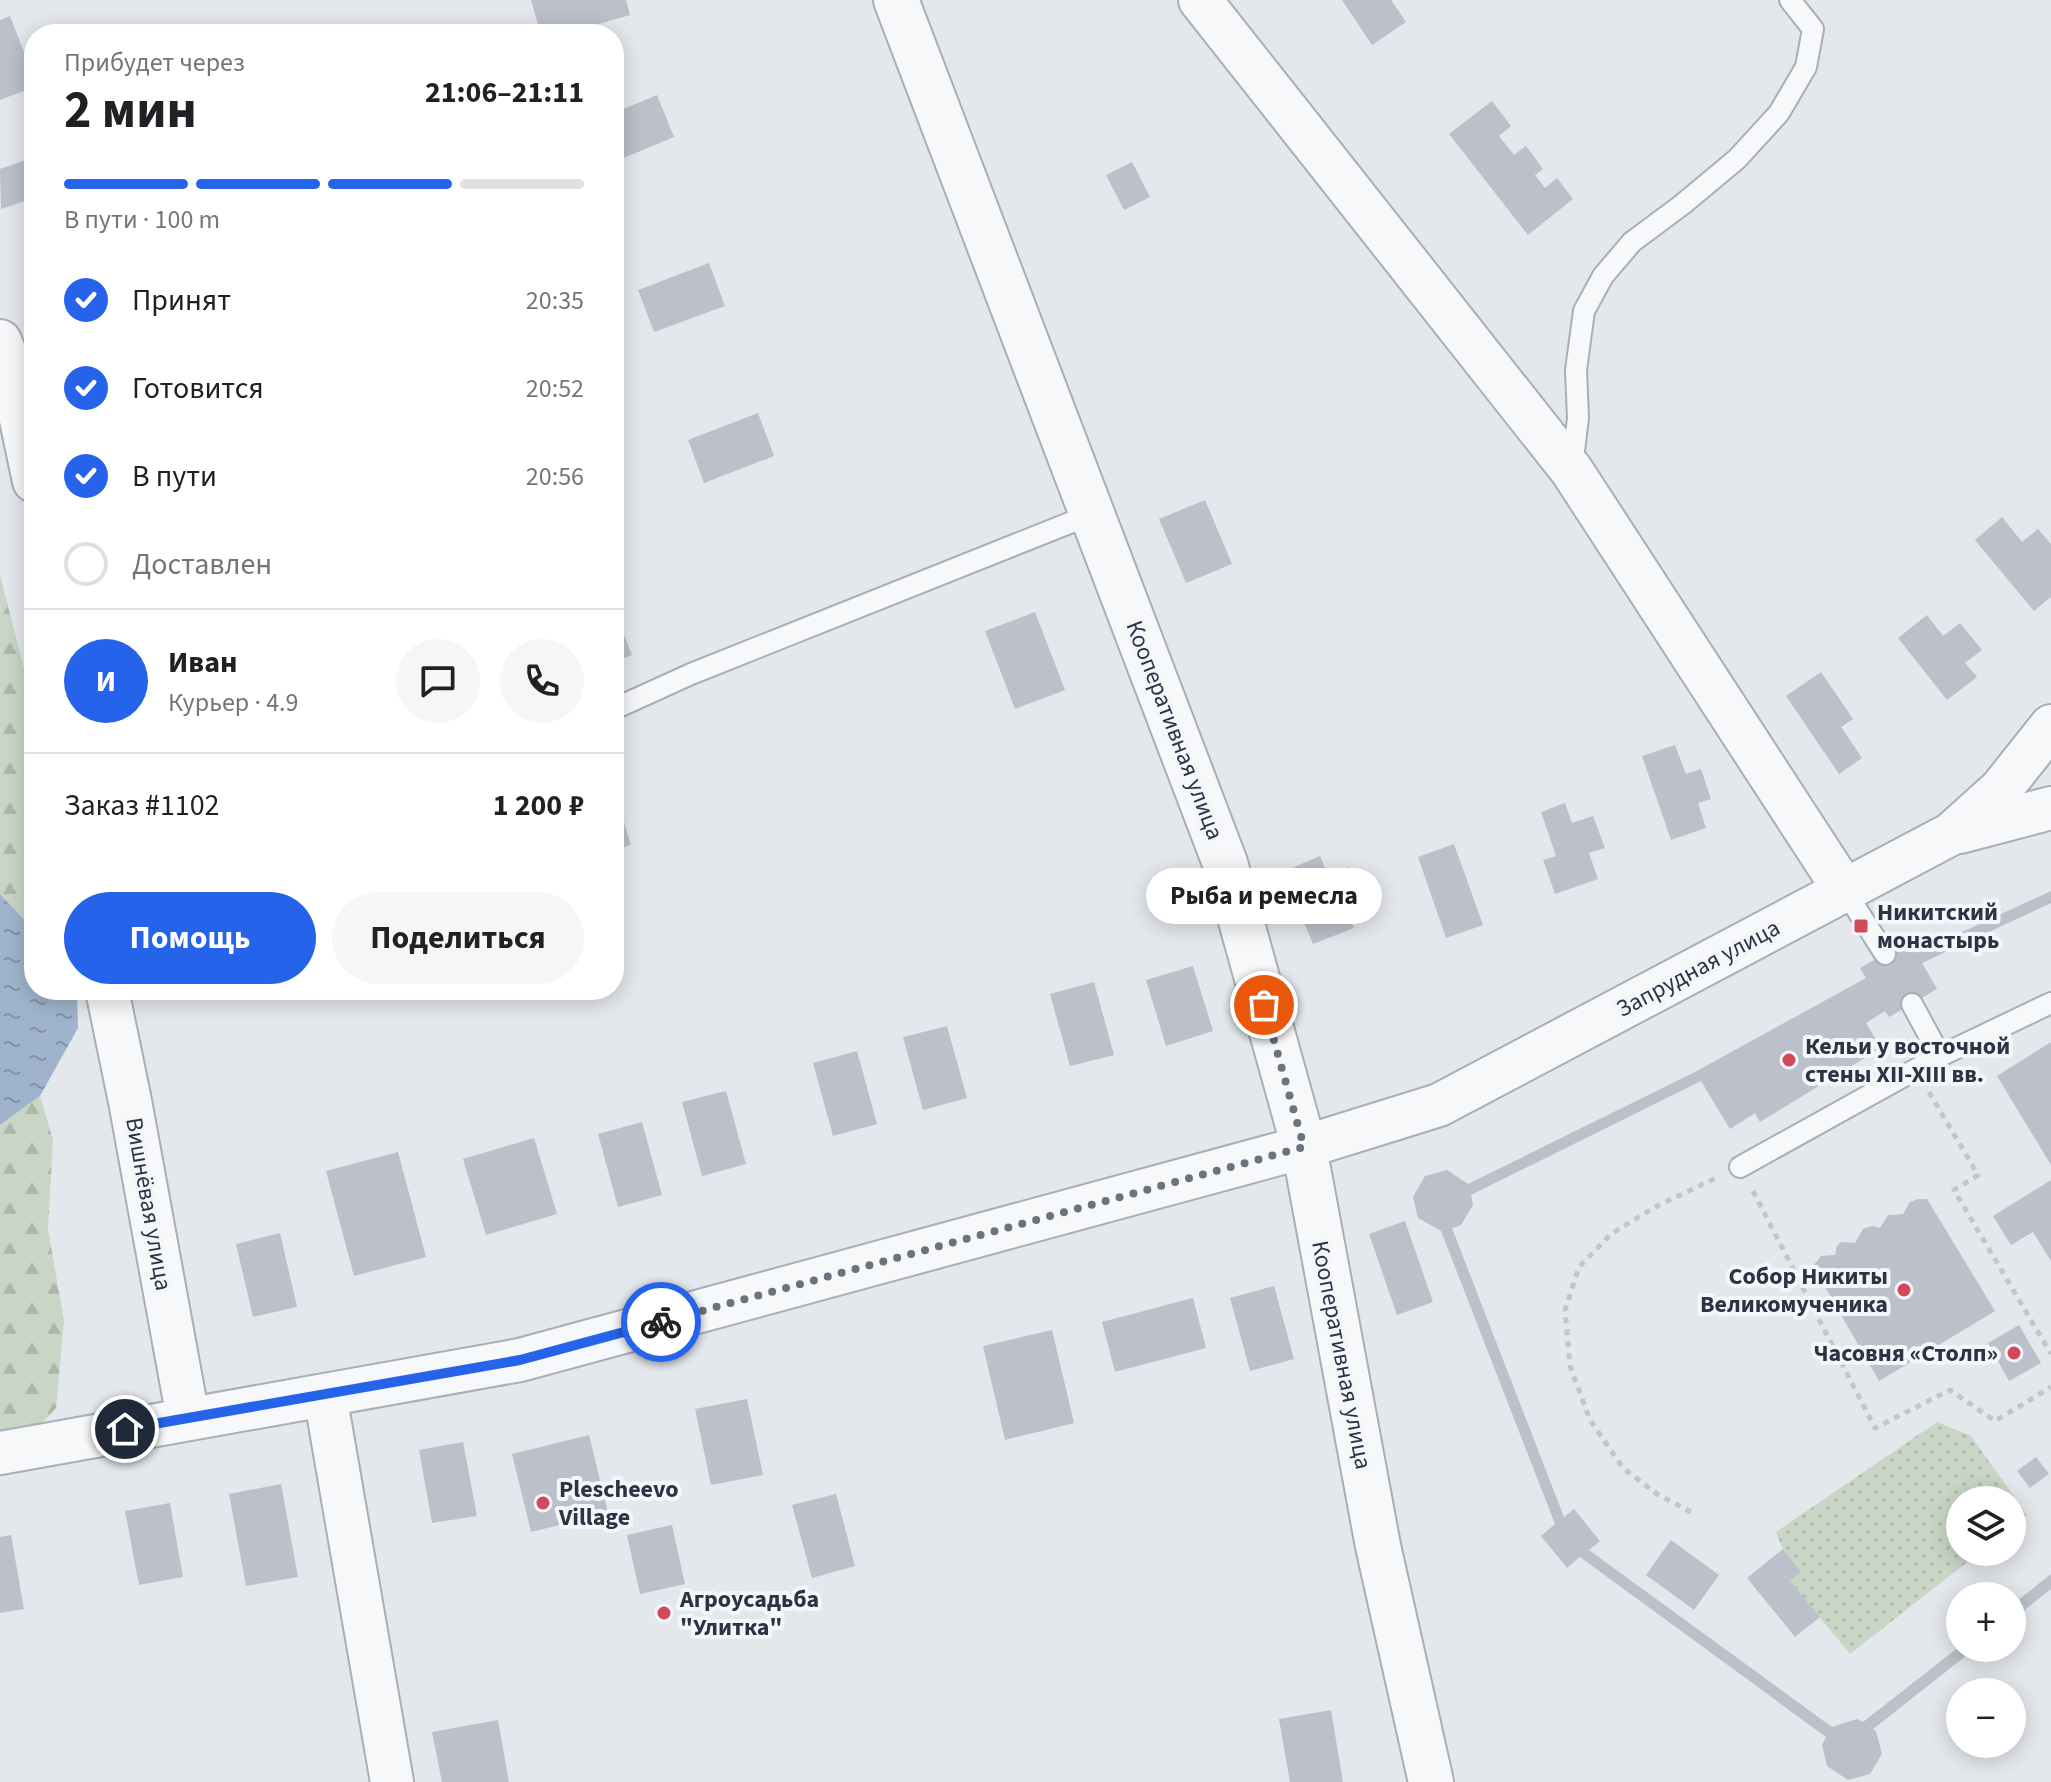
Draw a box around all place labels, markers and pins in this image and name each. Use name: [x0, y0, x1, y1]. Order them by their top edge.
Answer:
callout: Рыба и ремесла: [1146, 869, 1382, 925]
place label: Никитский монастырь: [1877, 895, 1999, 958]
marker: Никитский монастырь: [1852, 917, 1870, 935]
pin: [1230, 971, 1298, 1039]
place label: Кельи у восточной стены XII-XIII вв.: [1805, 1029, 2010, 1092]
marker: Кельи у восточной стены XII-XIII вв.: [1780, 1051, 1798, 1069]
place label: Собор Никиты Великомученика: [1700, 1259, 1888, 1322]
marker: Собор Никиты Великомученика: [1895, 1281, 1913, 1299]
place label: Часовня «Столп»: [1813, 1336, 1998, 1371]
marker: Часовня «Столп»: [2005, 1344, 2023, 1362]
pin: [91, 1395, 159, 1463]
place label: Plescheevo Village: [558, 1472, 679, 1535]
marker: Plescheevo Village: [534, 1494, 552, 1512]
place label: Агроусадьба "Улитка": [679, 1582, 819, 1645]
marker: Агроусадьба "Улитка": [655, 1604, 673, 1622]

